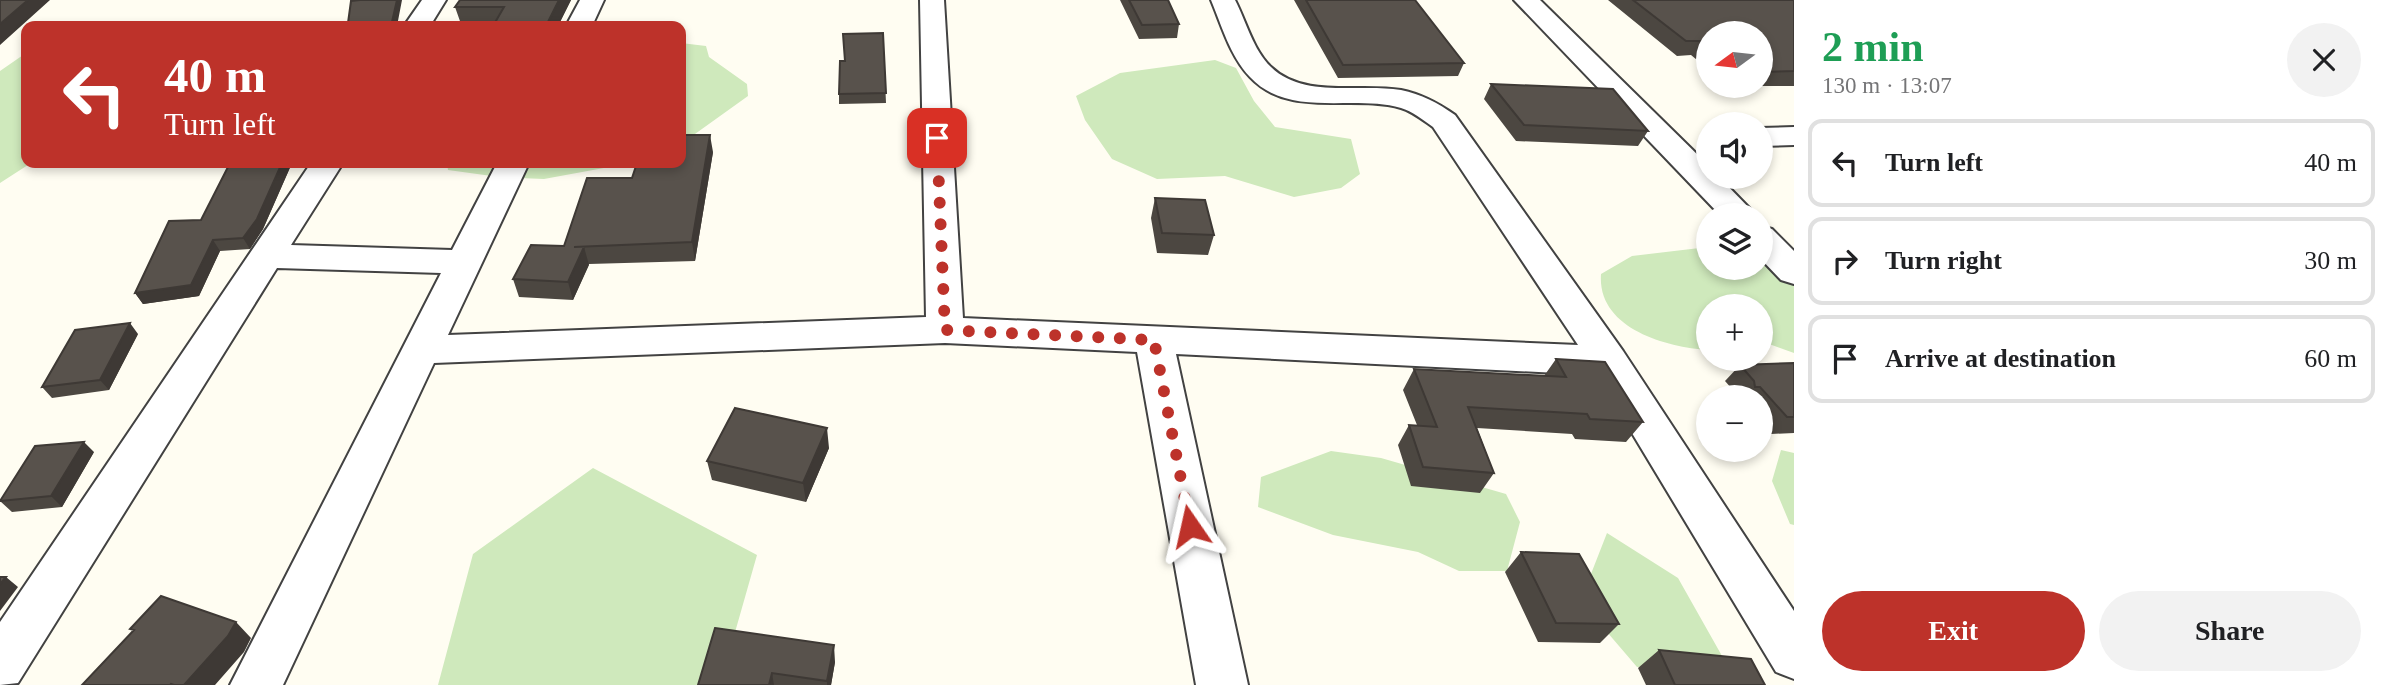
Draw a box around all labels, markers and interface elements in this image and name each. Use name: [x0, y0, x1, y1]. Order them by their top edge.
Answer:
north arrow: [1696, 21, 1773, 98]
map controls: [1696, 21, 1773, 462]
button: close: [2287, 23, 2361, 97]
text: 2 min: [1822, 24, 1924, 70]
text: 40 m: [164, 48, 266, 103]
icon: left: [49, 49, 140, 140]
text: 130 m · 13:07: [1822, 73, 1952, 98]
text: Turn left: [164, 106, 276, 142]
pin: [907, 108, 967, 168]
button: sound: [1696, 112, 1773, 189]
icon: arrive: [918, 119, 956, 157]
icon: left: [1826, 144, 1864, 182]
text: Turn left: [1885, 148, 1983, 177]
text: 40 m: [2304, 148, 2357, 177]
button: layers: [1696, 203, 1773, 280]
icon: right: [1826, 242, 1864, 280]
text: Turn right: [1885, 246, 2002, 275]
text: 30 m: [2304, 246, 2357, 275]
button: +: [1696, 294, 1773, 371]
icon: arrive: [1826, 340, 1864, 378]
text: Arrive at destination: [1885, 344, 2116, 373]
text: 60 m: [2304, 344, 2357, 373]
button: −: [1696, 385, 1773, 462]
position arrow: [1153, 489, 1227, 563]
button: Exit: [1822, 591, 2085, 671]
button: Share: [2099, 591, 2361, 671]

